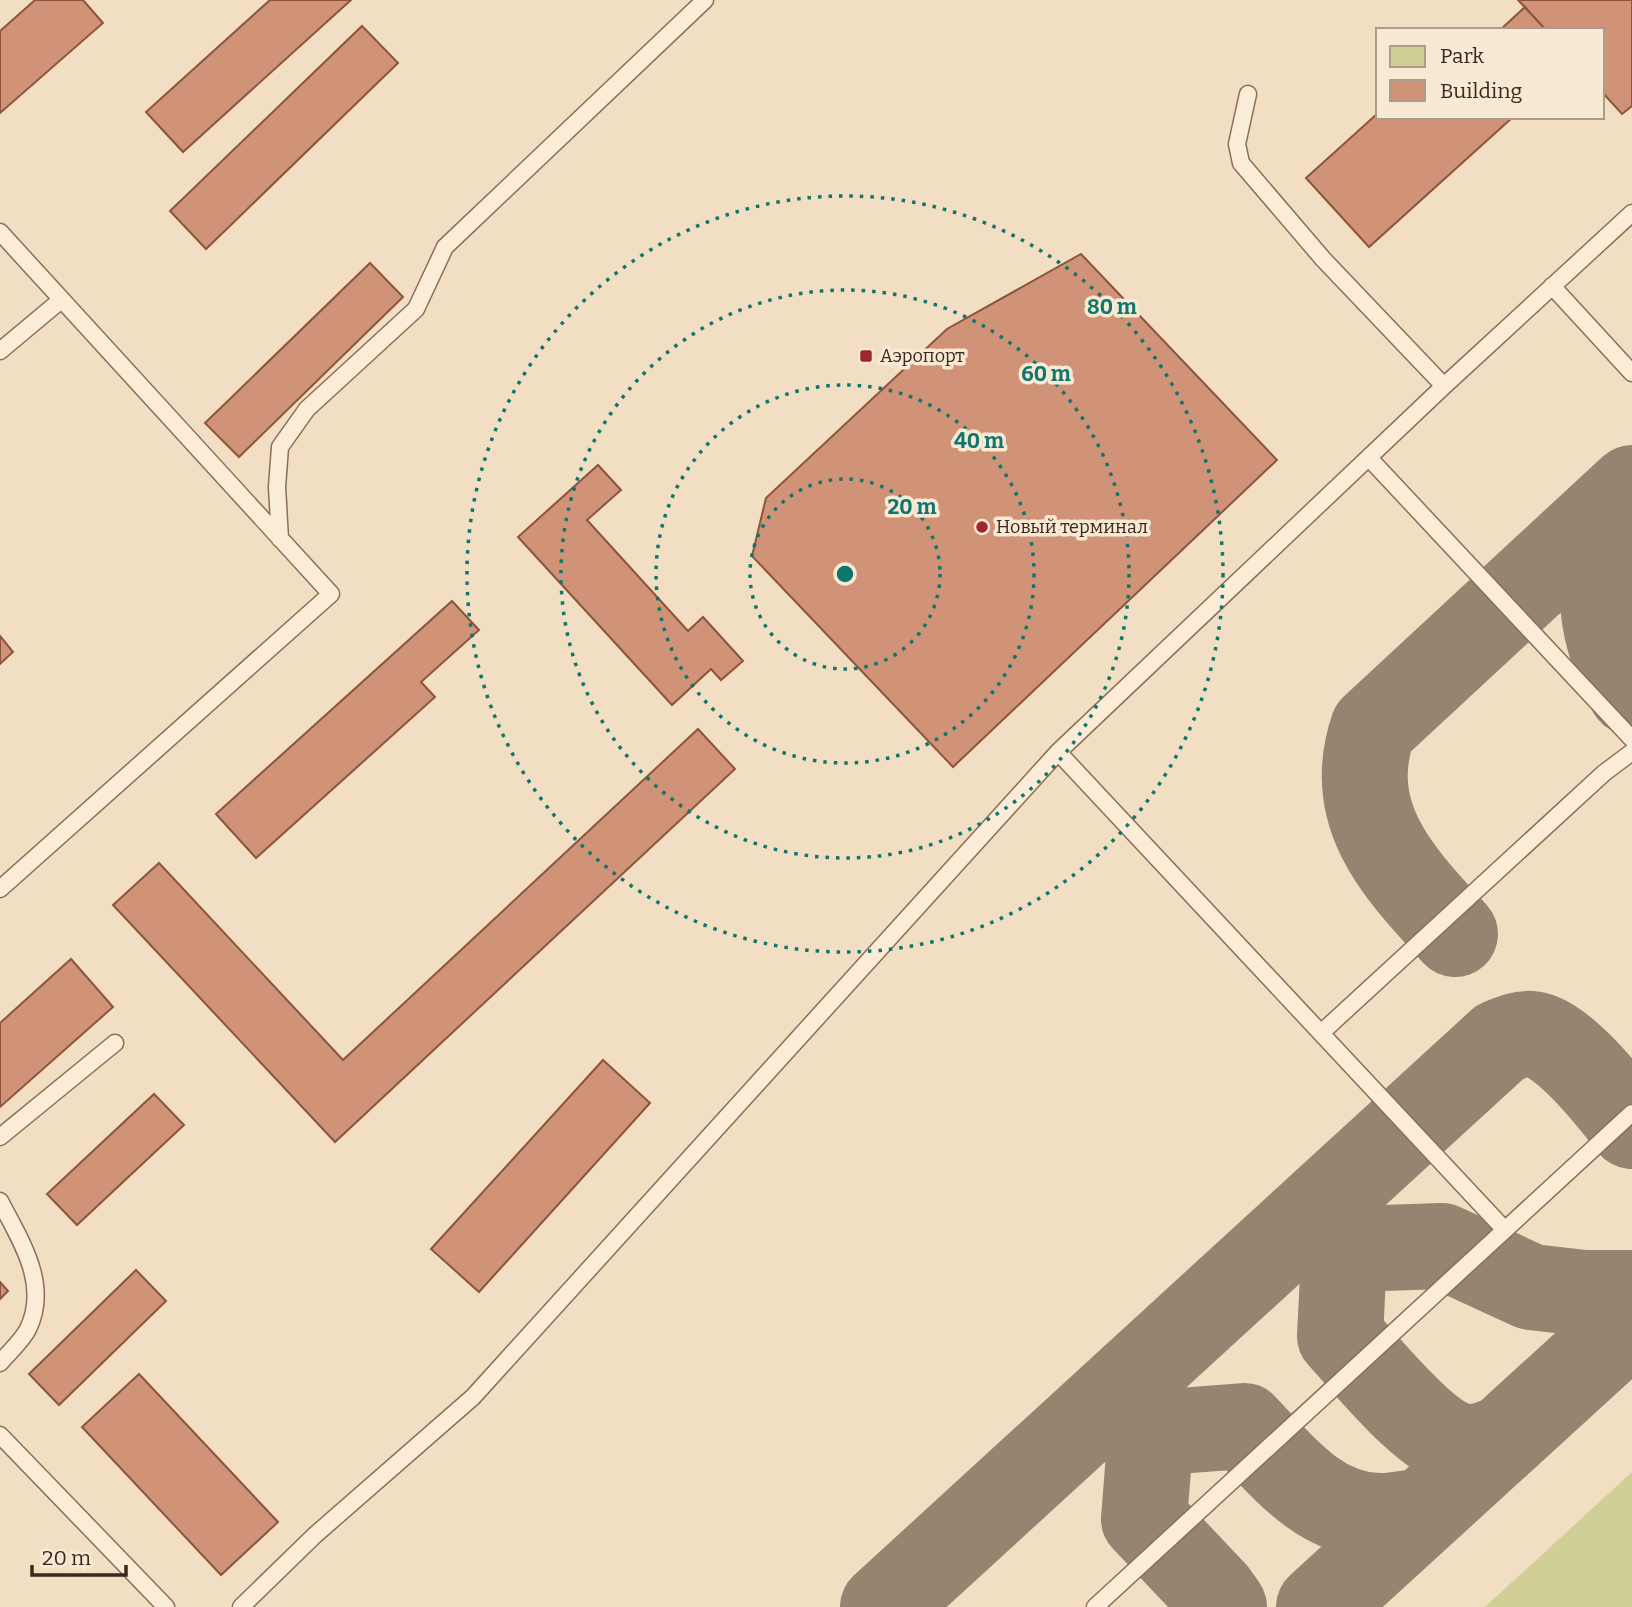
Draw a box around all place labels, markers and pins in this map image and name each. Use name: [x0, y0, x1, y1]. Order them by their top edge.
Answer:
place label: Аэропорт: [880, 345, 965, 367]
marker: Аэропорт: [858, 348, 874, 364]
place label: Новый терминал: [996, 516, 1148, 538]
marker: Новый терминал: [974, 519, 990, 535]
centre of rings: [833, 562, 857, 586]

